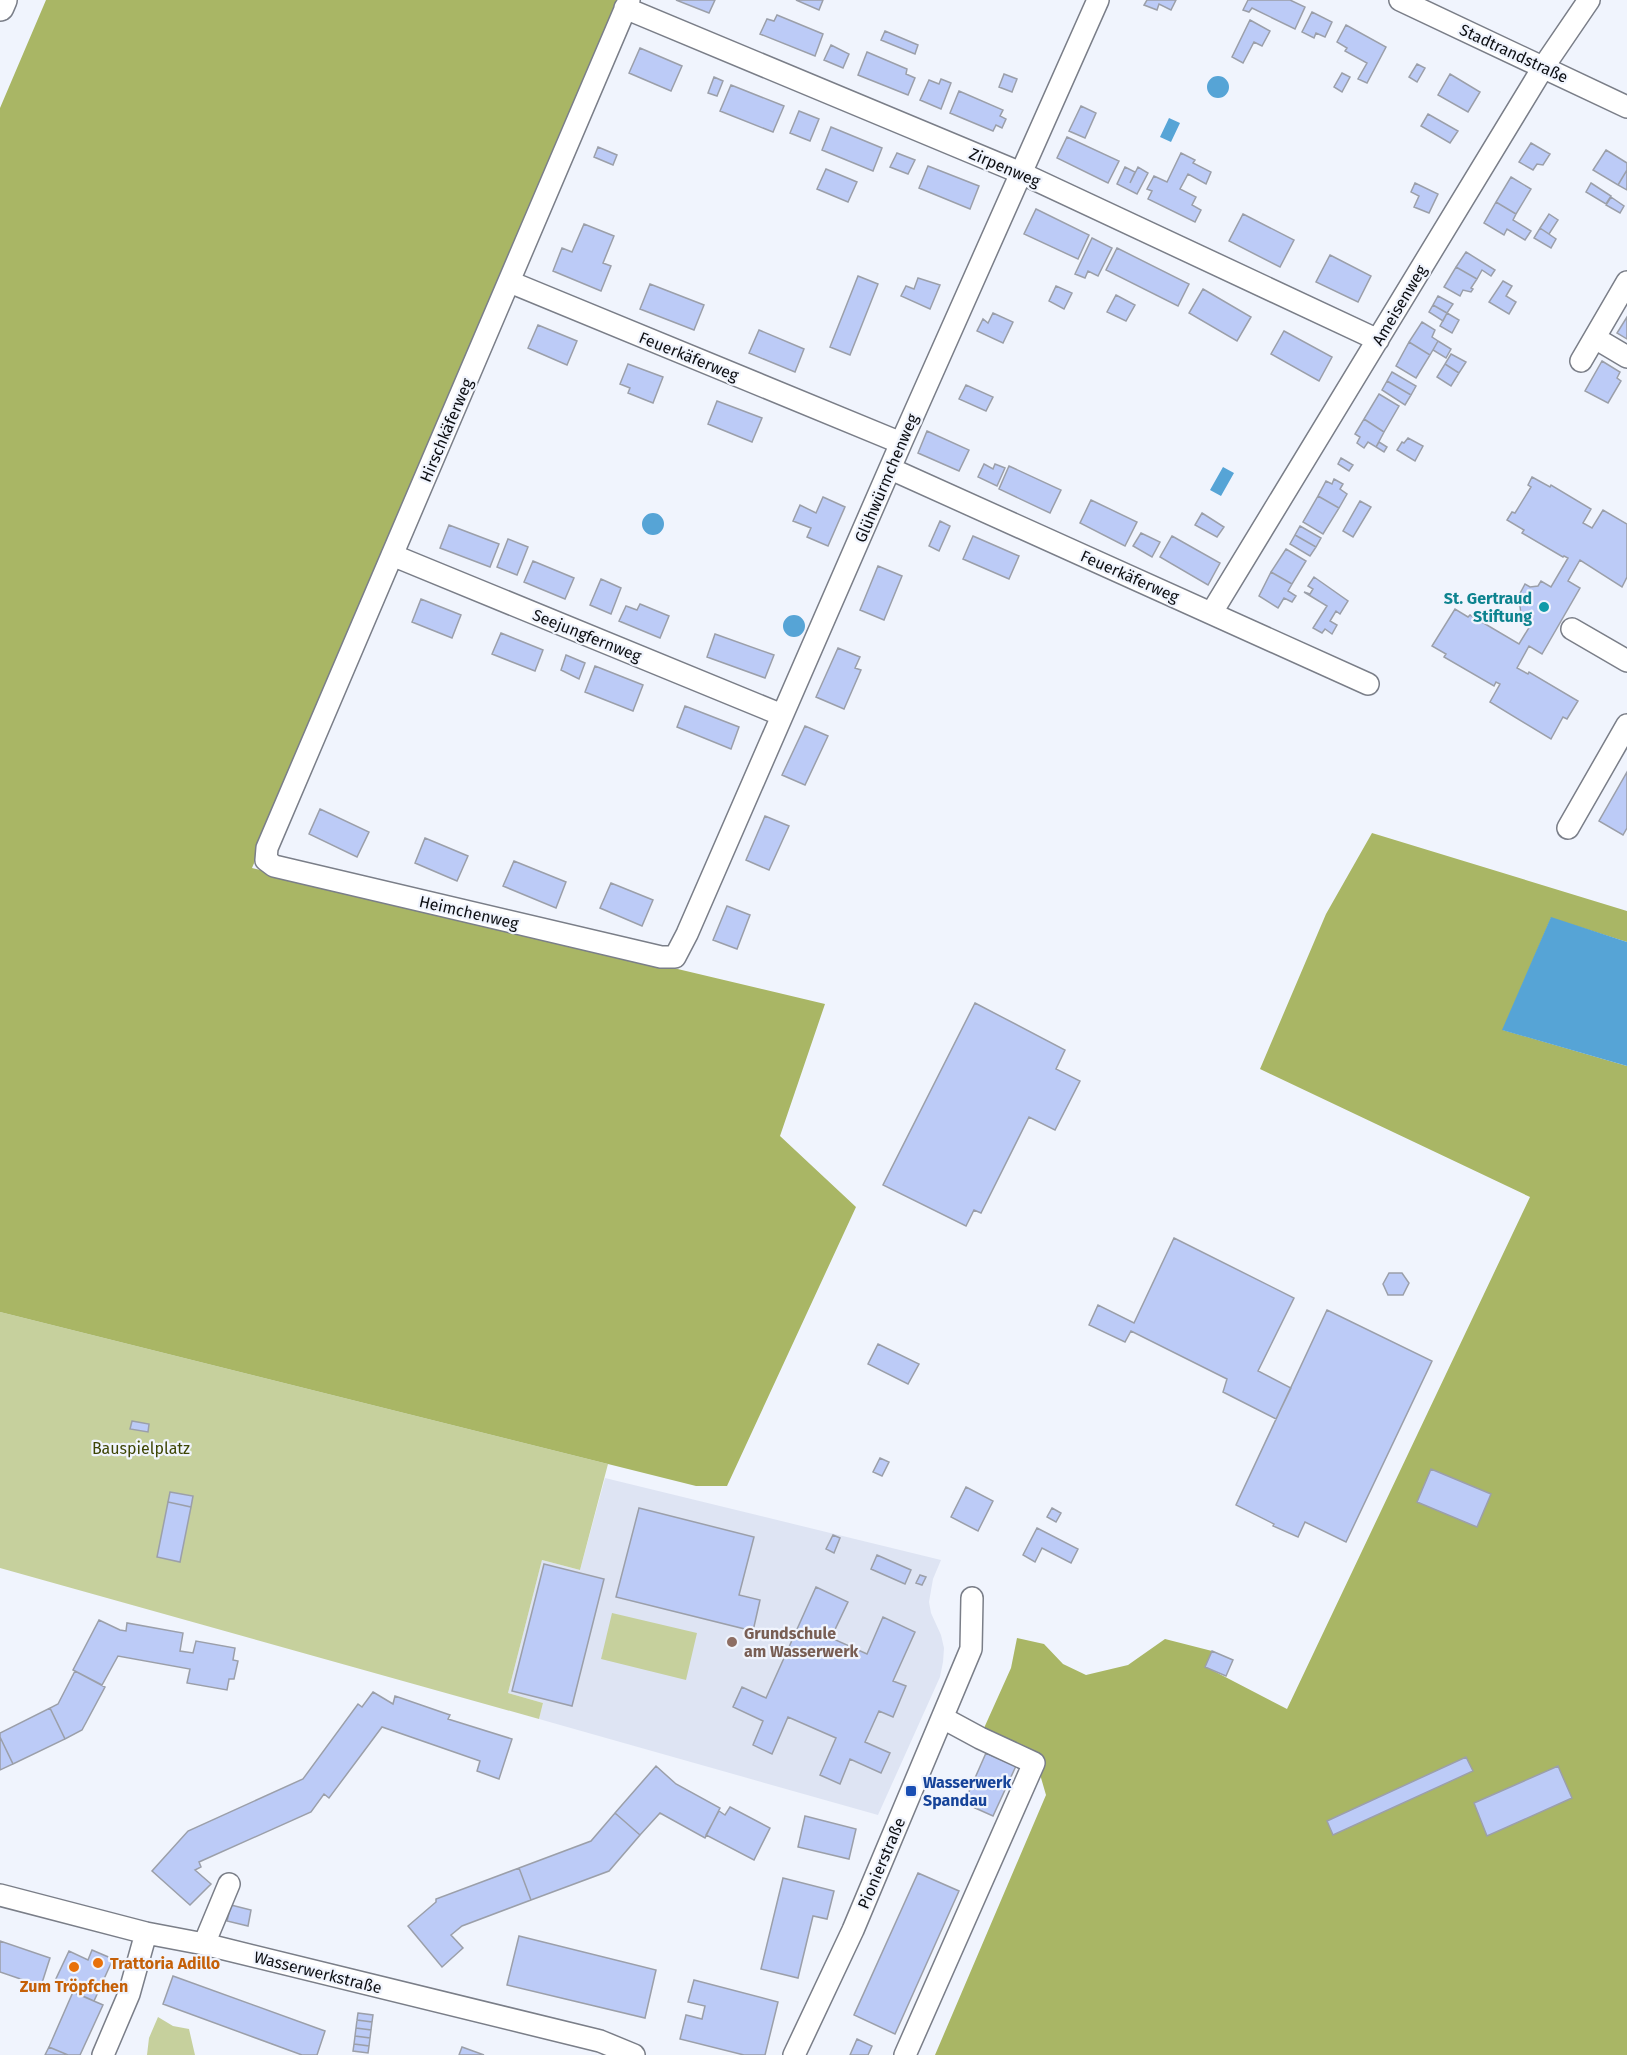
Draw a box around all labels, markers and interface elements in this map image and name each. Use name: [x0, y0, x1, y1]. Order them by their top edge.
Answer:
street label: Stadtrandstraße: [1457, 20, 1571, 87]
street label: Zirpenweg: [967, 144, 1044, 191]
street label: Ameisenweg: [1368, 261, 1431, 349]
street label: Feuerkäferweg: [636, 328, 742, 385]
street label: Hirschkäferweg: [416, 375, 477, 485]
street label: Glühwürmchenweg: [851, 410, 922, 545]
street label: Feuerkäferweg: [1078, 546, 1182, 607]
place label: St. Gertraud Stiftung: [1444, 589, 1532, 626]
marker: St. Gertraud Stiftung: [1537, 600, 1551, 614]
street label: Seejungfernweg: [530, 605, 645, 666]
street label: Heimchenweg: [417, 892, 521, 933]
park label: Bauspielplatz: [92, 1439, 190, 1458]
place label: Grundschule am Wasserwerk: [744, 1624, 859, 1661]
marker: Grundschule am Wasserwerk: [725, 1635, 739, 1649]
place label: Wasserwerk Spandau: [923, 1773, 1012, 1810]
marker: Wasserwerk Spandau: [904, 1784, 918, 1798]
street label: Pionierstraße: [854, 1815, 909, 1912]
street label: Wasserwerkstraße: [252, 1947, 384, 1998]
place label: Trattoria Adillo: [110, 1954, 220, 1973]
marker: Trattoria Adillo: [91, 1956, 105, 1970]
marker: Zum Tröpfchen: [67, 1960, 81, 1974]
place label: Zum Tröpfchen: [20, 1977, 128, 1996]

